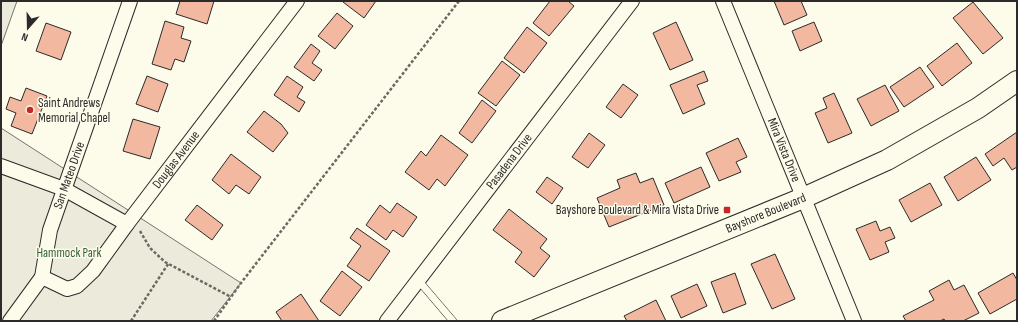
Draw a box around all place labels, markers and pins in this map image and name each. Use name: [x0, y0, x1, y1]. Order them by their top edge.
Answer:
place label: Saint Andrews Memorial Chapel: [38, 95, 110, 126]
marker: Saint Andrews Memorial Chapel: [25, 105, 35, 115]
place label: Bayshore Boulevard & Mira Vista Drive: [556, 202, 719, 218]
marker: Bayshore Boulevard & Mira Vista Drive: [722, 205, 732, 215]

